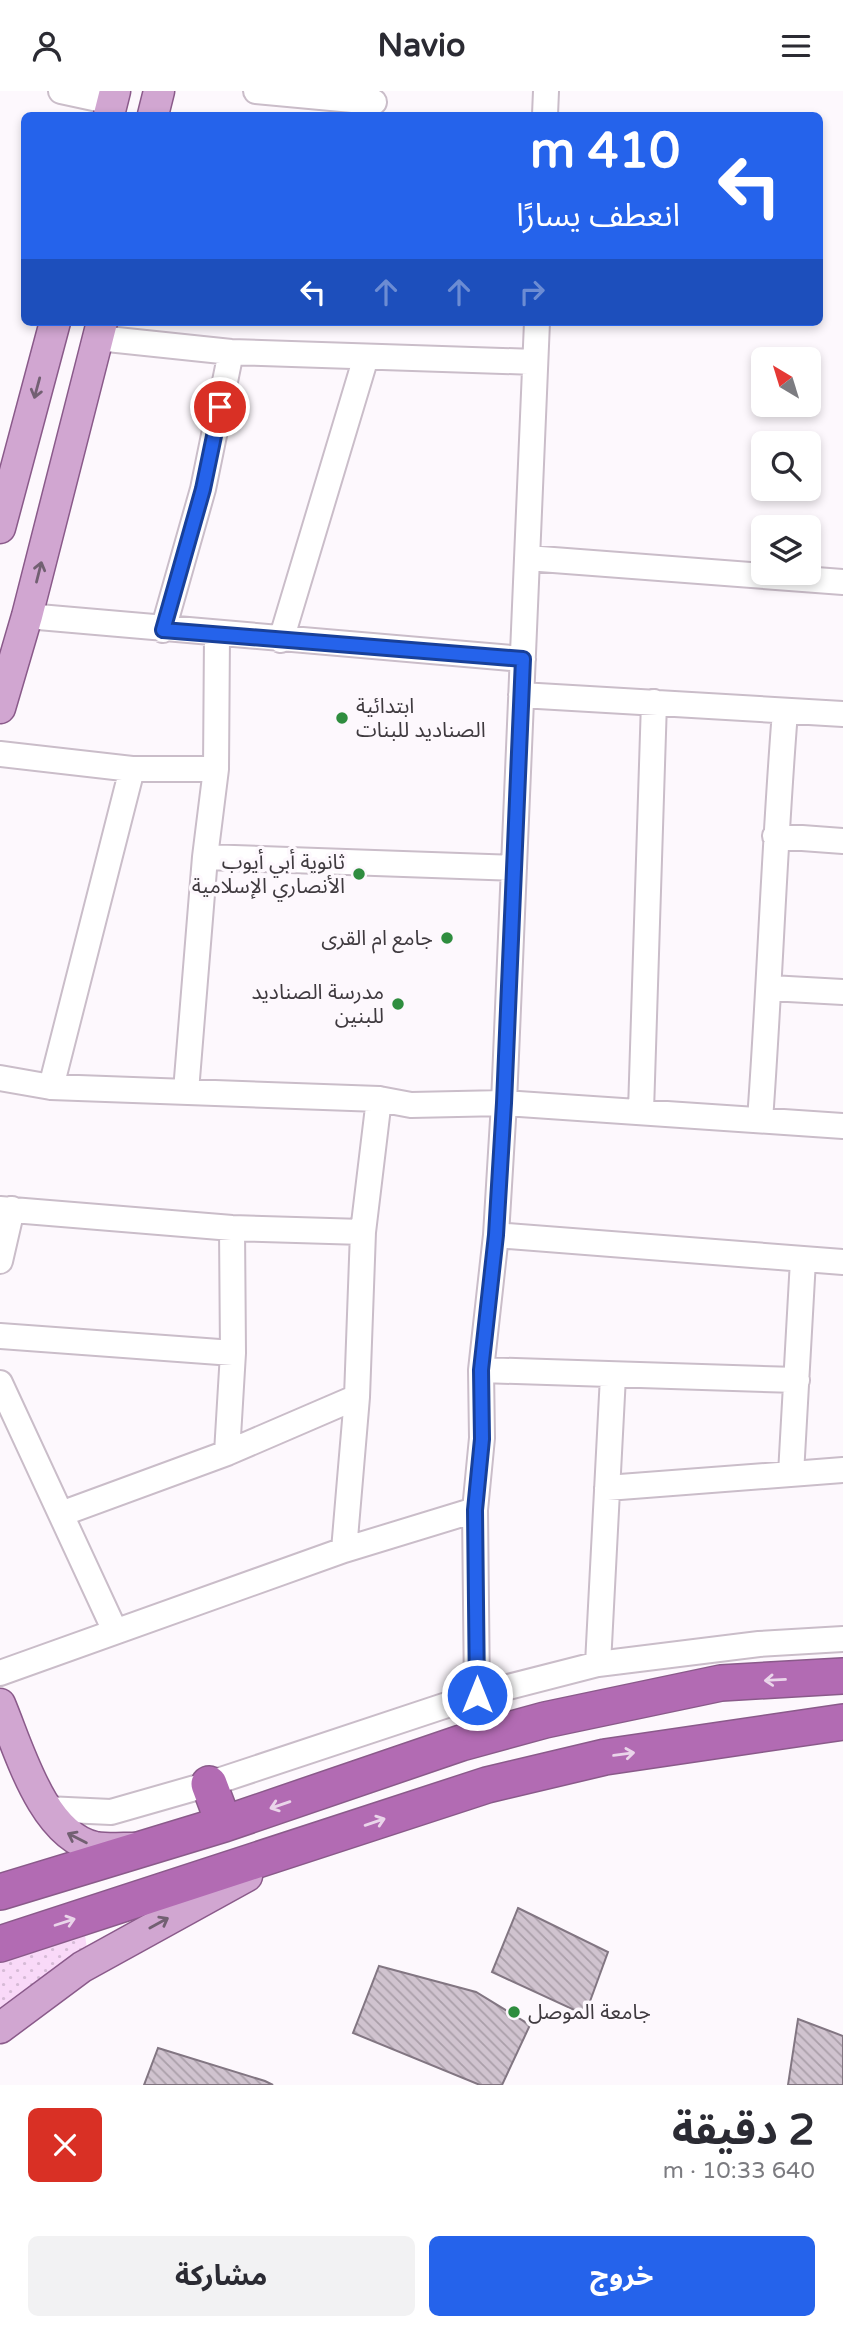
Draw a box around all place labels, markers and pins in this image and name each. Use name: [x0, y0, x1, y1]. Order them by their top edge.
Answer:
pin: [190, 377, 250, 437]
place label: ابتدائية الصناديد للبنات: [356, 694, 486, 743]
marker: ابتدائية الصناديد للبنات: [334, 710, 350, 726]
place label: ثانوية أبي أيوب الأنصاري الإسلامية: [192, 849, 345, 902]
marker: ثانوية أبي أيوب الأنصاري الإسلامية: [351, 866, 367, 882]
place label: جامع ام القرى: [321, 926, 433, 954]
marker: جامع ام القرى: [439, 930, 455, 946]
place label: مدرسة الصناديد للبنين: [251, 980, 384, 1029]
marker: مدرسة الصناديد للبنين: [390, 996, 406, 1012]
place label: جامعة الموصل: [528, 2000, 651, 2025]
marker: جامعة الموصل: [506, 2004, 522, 2020]

